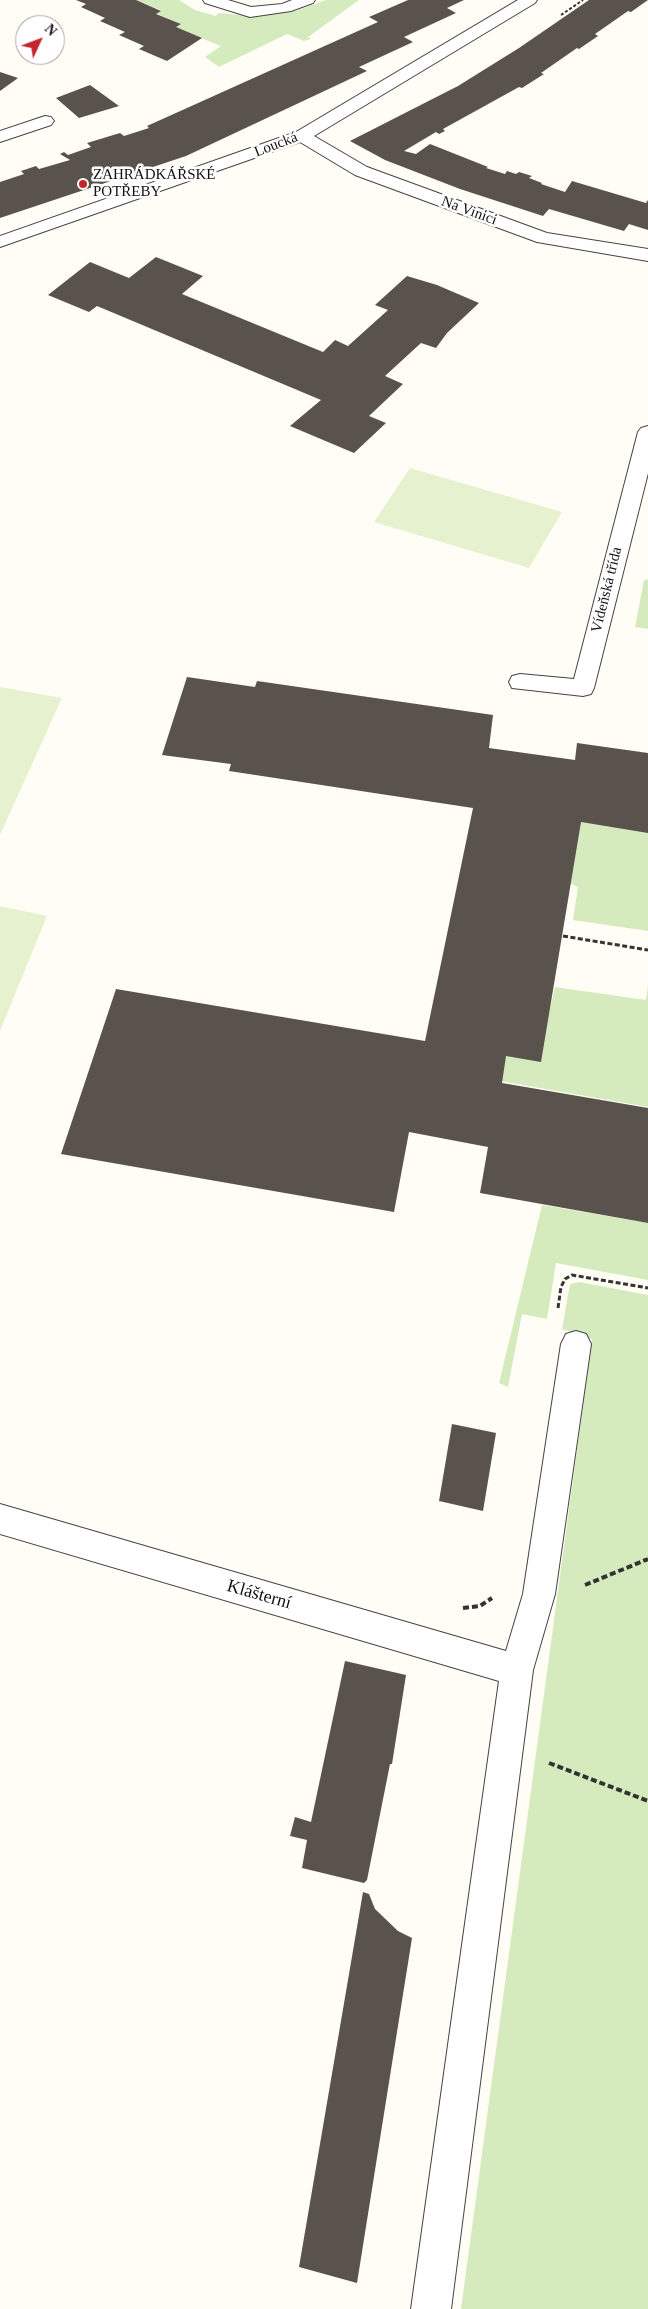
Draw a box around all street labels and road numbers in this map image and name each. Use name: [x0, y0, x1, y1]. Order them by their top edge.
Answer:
street label: Loucká: [252, 129, 300, 161]
street label: Na Vinici: [439, 193, 499, 229]
street label: Vídeňská třída: [588, 545, 626, 635]
street label: Klášterní: [224, 1576, 294, 1614]

